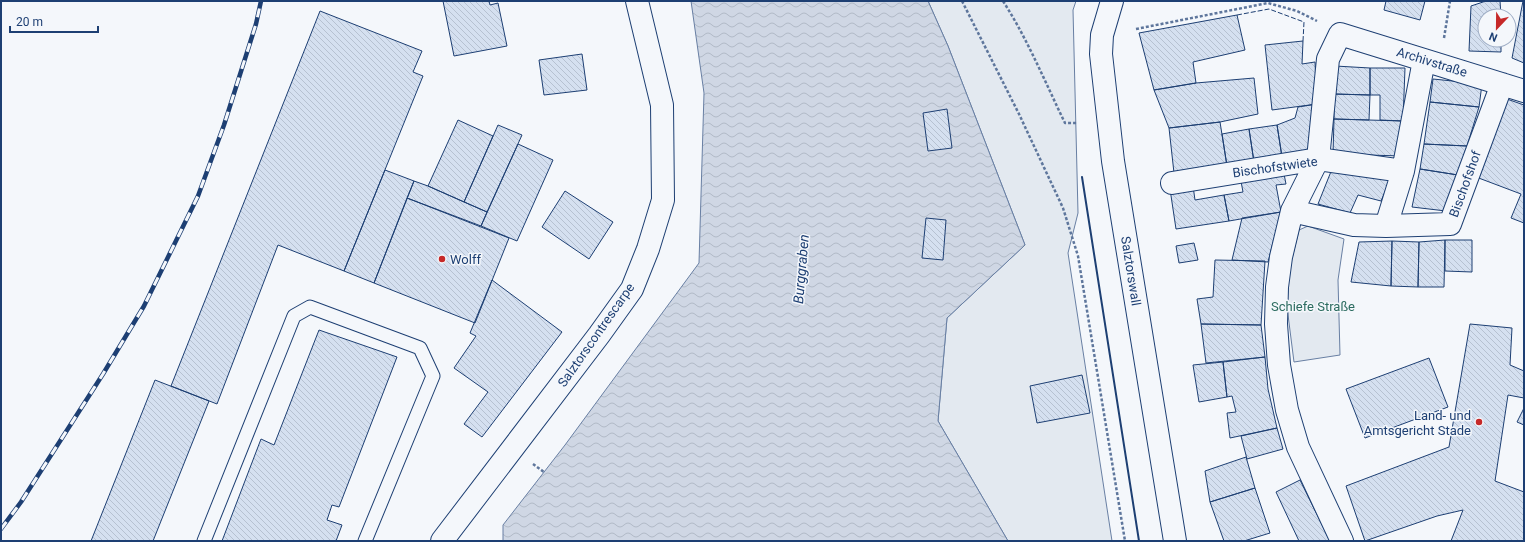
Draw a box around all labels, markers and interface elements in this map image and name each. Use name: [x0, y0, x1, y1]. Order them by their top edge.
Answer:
scale bar: [10, 8, 98, 34]
north arrow: [1477, 8, 1517, 48]
text: 20 m: [16, 15, 43, 29]
text: N: [1487, 29, 1499, 44]
street label: Archivstraße: [1395, 44, 1469, 80]
street label: Bischofshof: [1446, 148, 1484, 219]
street label: Bischofstwiete: [1231, 154, 1319, 180]
water label: Burggraben: [790, 234, 812, 304]
street label: Salztorswall: [1118, 235, 1144, 307]
place label: Wolff: [450, 252, 481, 267]
marker: Wolff: [437, 254, 447, 264]
street label: Salztorscontrescarpe: [555, 280, 637, 390]
park label: Schiefe Straße: [1271, 299, 1355, 314]
place label: Land- und Amtsgericht Stade: [1364, 408, 1471, 438]
marker: Land- und Amtsgericht Stade: [1474, 417, 1484, 427]

